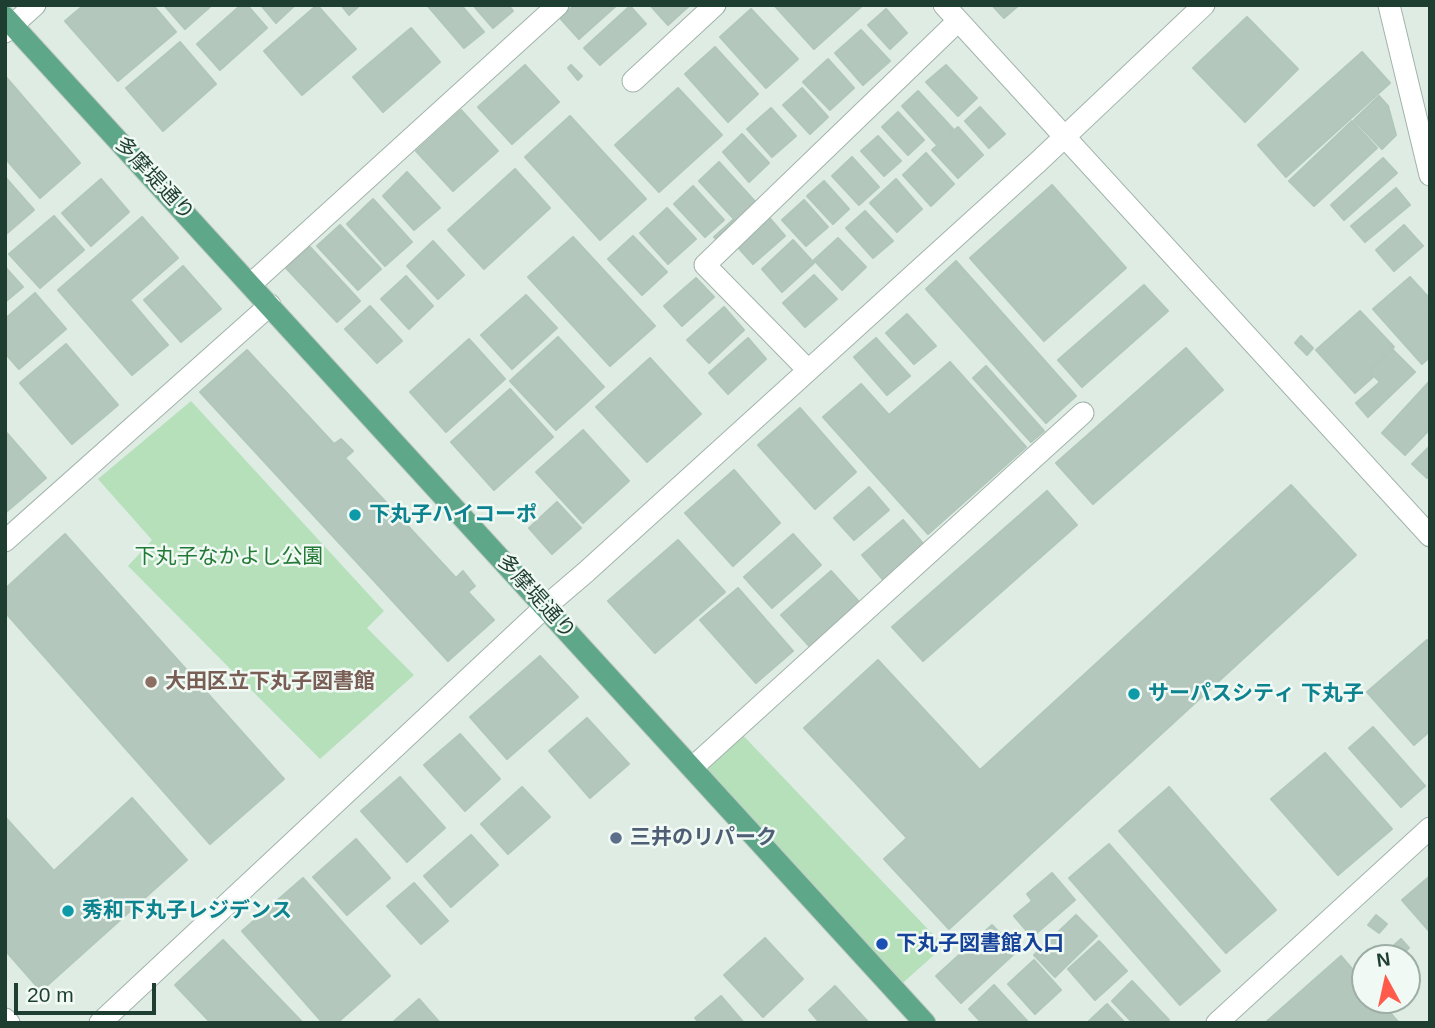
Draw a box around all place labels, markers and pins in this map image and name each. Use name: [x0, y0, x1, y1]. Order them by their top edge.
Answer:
place label: 下丸子ハイコーポ: [369, 502, 537, 528]
marker: 下丸子ハイコーポ: [347, 507, 363, 523]
place label: 大田区立下丸子図書館: [165, 669, 375, 695]
marker: 大田区立下丸子図書館: [143, 674, 159, 690]
place label: サーパスシティ 下丸子: [1148, 681, 1364, 707]
marker: サーパスシティ 下丸子: [1126, 686, 1142, 702]
place label: 三井のリパーク: [630, 825, 777, 851]
marker: 三井のリパーク: [608, 830, 624, 846]
place label: 秀和下丸子レジデンス: [82, 898, 292, 924]
marker: 秀和下丸子レジデンス: [60, 903, 76, 919]
place label: 下丸子図書館入口: [896, 931, 1064, 957]
marker: 下丸子図書館入口: [874, 936, 890, 952]

